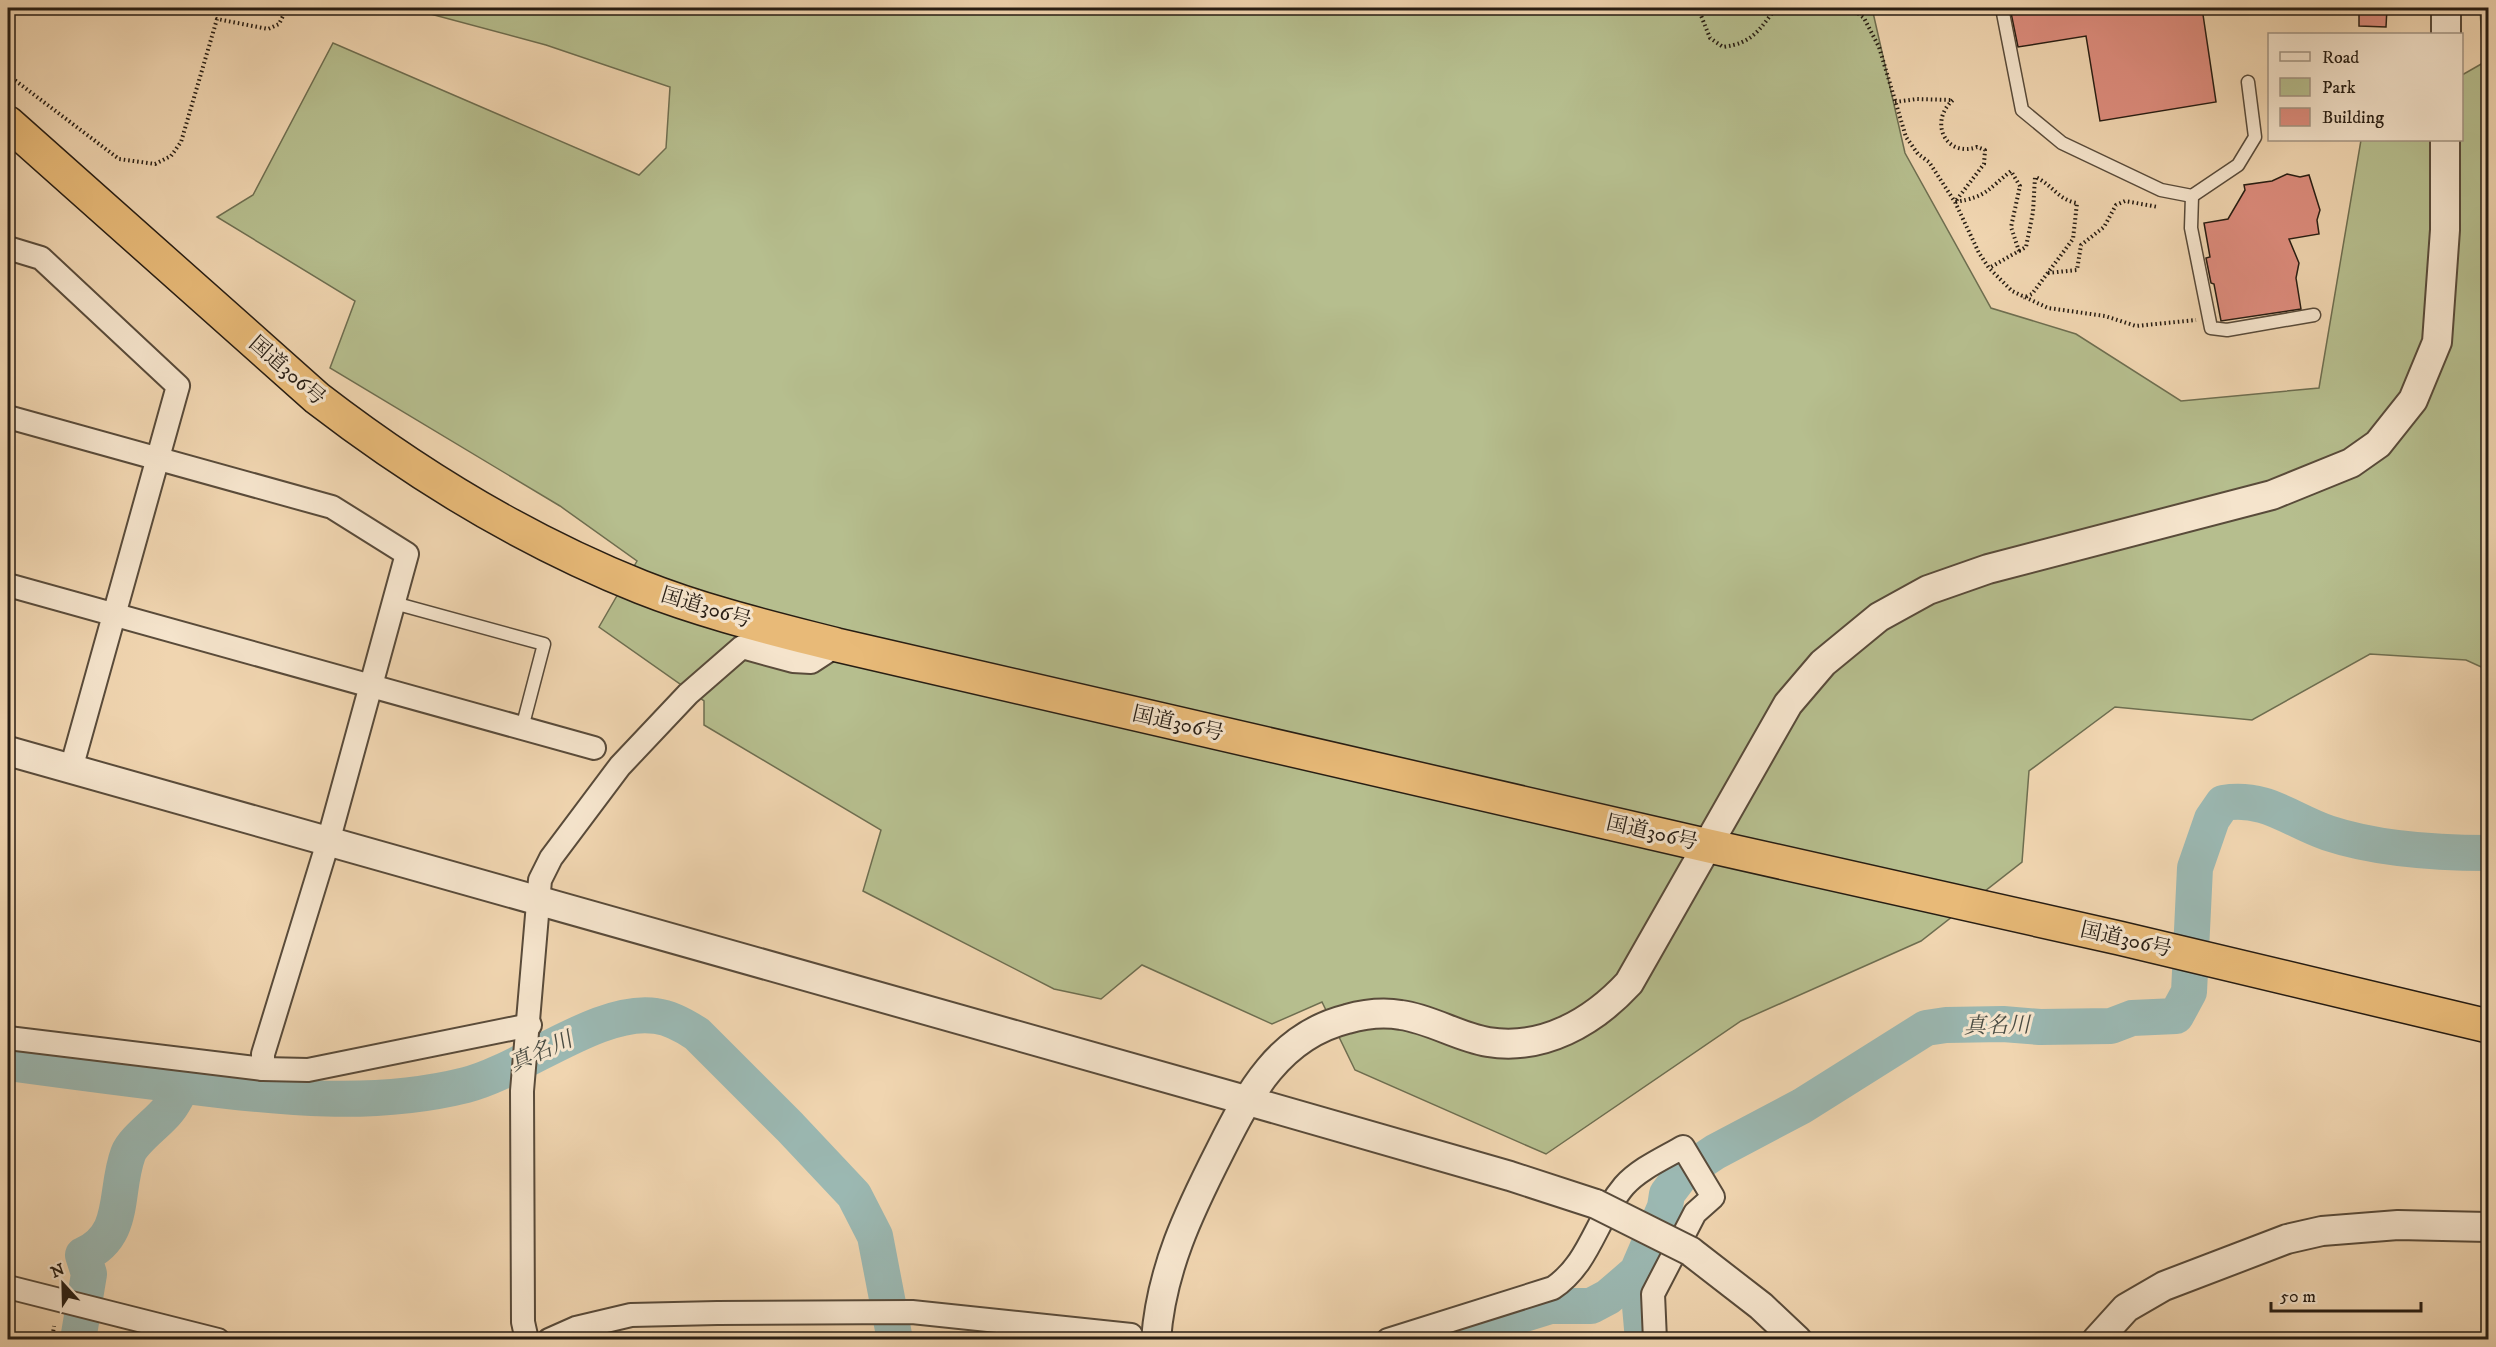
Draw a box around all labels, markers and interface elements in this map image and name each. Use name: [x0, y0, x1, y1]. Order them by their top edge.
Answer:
legend: [2268, 33, 2463, 141]
text: Road: [2322, 47, 2359, 69]
text: Park: [2322, 77, 2356, 99]
text: Building: [2322, 107, 2384, 129]
street label: 国道306号: [243, 331, 331, 411]
street label: 国道306号: [658, 582, 754, 634]
street label: 国道306号: [1130, 701, 1226, 747]
street label: 国道306号: [1604, 810, 1700, 856]
street label: 国道306号: [2078, 917, 2174, 963]
water label: 真名川: [1964, 1012, 2032, 1040]
water label: 真名川: [505, 1025, 578, 1078]
north arrow: [33, 1254, 93, 1314]
text: N: [48, 1259, 68, 1283]
scale bar: [2271, 1275, 2421, 1313]
text: 50 m: [2280, 1286, 2316, 1308]

